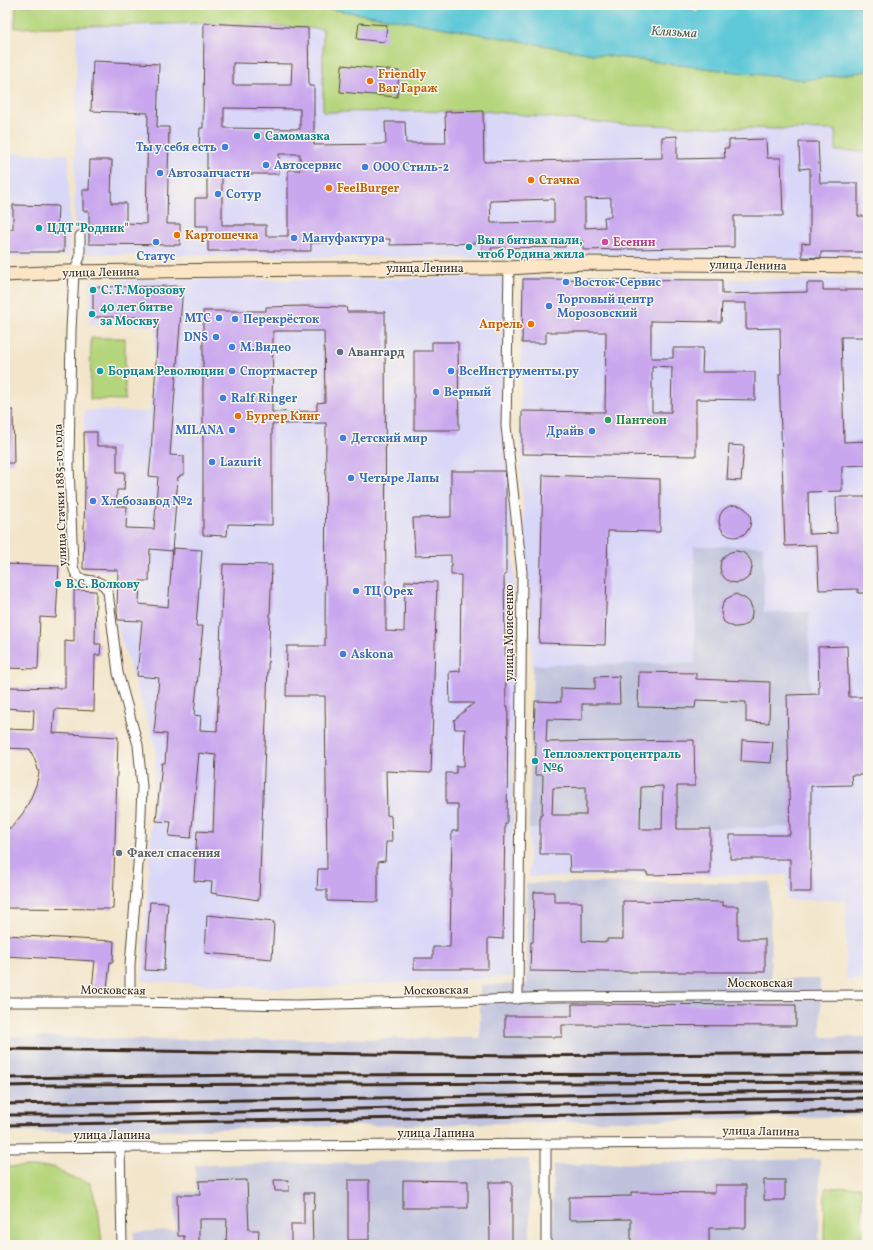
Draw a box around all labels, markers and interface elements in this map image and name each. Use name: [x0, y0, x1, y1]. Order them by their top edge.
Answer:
water label: Клязьма: [650, 23, 697, 43]
place label: Friendly Bar Гараж: [378, 67, 438, 97]
marker: Friendly Bar Гараж: [365, 76, 375, 86]
place label: Самомазка: [265, 129, 330, 145]
marker: Самомазка: [252, 131, 262, 141]
place label: Ты у себя есть: [136, 140, 217, 156]
marker: Ты у себя есть: [220, 142, 230, 152]
place label: Автосервис: [274, 158, 342, 174]
marker: Автосервис: [261, 160, 271, 170]
place label: ООО Стиль-2: [373, 160, 449, 176]
marker: ООО Стиль-2: [360, 162, 370, 172]
place label: Автозапчасти: [168, 166, 250, 182]
marker: Автозапчасти: [155, 168, 165, 178]
place label: Стачка: [539, 173, 580, 189]
marker: Стачка: [526, 175, 536, 185]
place label: FeelBurger: [337, 181, 400, 197]
marker: FeelBurger: [324, 183, 334, 193]
place label: Сотур: [226, 187, 262, 203]
marker: Сотур: [213, 189, 223, 199]
place label: ЦДТ "Родник": [47, 221, 129, 237]
marker: ЦДТ "Родник": [34, 223, 44, 233]
place label: Картошечка: [185, 228, 259, 244]
marker: Картошечка: [172, 230, 182, 240]
place label: Мануфактура: [302, 231, 385, 247]
marker: Мануфактура: [289, 233, 299, 243]
place label: Вы в битвах пали, чтоб Родина жила: [477, 233, 585, 263]
place label: Есенин: [613, 235, 656, 251]
marker: Статус: [151, 237, 161, 247]
marker: Есенин: [600, 237, 610, 247]
marker: Вы в битвах пали, чтоб Родина жила: [464, 242, 474, 252]
place label: Статус: [137, 249, 176, 265]
street label: улица Ленина: [709, 257, 787, 275]
street label: улица Ленина: [386, 261, 464, 277]
street label: улица Ленина: [62, 264, 140, 282]
place label: Восток-Сервис: [574, 275, 662, 291]
marker: Восток-Сервис: [561, 277, 571, 287]
place label: С. Т. Морозову: [101, 283, 186, 299]
marker: С. Т. Морозову: [88, 285, 98, 295]
place label: Торговый центр Морозовский: [557, 292, 654, 322]
place label: 40 лет битве за Москву: [100, 300, 173, 330]
marker: Торговый центр Морозовский: [544, 301, 554, 311]
marker: 40 лет битве за Москву: [87, 309, 97, 319]
place label: МТС: [184, 311, 211, 327]
place label: Перекрёсток: [243, 312, 319, 328]
marker: МТС: [214, 313, 224, 323]
marker: Перекрёсток: [230, 314, 240, 324]
place label: Апрель: [479, 317, 523, 333]
marker: Апрель: [526, 319, 536, 329]
place label: DNS: [184, 330, 208, 346]
marker: DNS: [211, 332, 221, 342]
place label: М.Видео: [240, 340, 291, 356]
marker: М.Видео: [227, 342, 237, 352]
place label: Авангард: [348, 345, 405, 361]
marker: Авангард: [335, 347, 345, 357]
place label: Борцам Революции: [108, 364, 225, 380]
place label: Спортмастер: [240, 364, 318, 380]
place label: ВсеИнструменты.ру: [459, 364, 579, 380]
marker: Борцам Революции: [95, 366, 105, 376]
marker: Спортмастер: [227, 366, 237, 376]
marker: ВсеИнструменты.ру: [446, 366, 456, 376]
place label: Верный: [444, 385, 492, 401]
marker: Верный: [431, 387, 441, 397]
place label: Ralf Ringer: [231, 391, 297, 407]
marker: Ralf Ringer: [218, 393, 228, 403]
place label: Бургер Кинг: [246, 409, 320, 425]
marker: Бургер Кинг: [233, 411, 243, 421]
place label: Пантеон: [616, 413, 667, 429]
marker: Пантеон: [603, 415, 613, 425]
street label: улица Стачки 1885-го года: [51, 423, 71, 567]
place label: MILANA: [175, 423, 224, 439]
place label: Драйв: [546, 424, 584, 440]
marker: MILANA: [227, 425, 237, 435]
marker: Драйв: [587, 426, 597, 436]
place label: Детский мир: [351, 431, 428, 447]
marker: Детский мир: [338, 433, 348, 443]
place label: Lazurit: [220, 455, 262, 471]
marker: Lazurit: [207, 457, 217, 467]
place label: Четыре Лапы: [359, 471, 439, 487]
marker: Четыре Лапы: [346, 473, 356, 483]
place label: Хлебозавод №2: [101, 494, 193, 510]
marker: Хлебозавод №2: [88, 496, 98, 506]
place label: В.С. Волкову: [66, 577, 140, 593]
marker: В.С. Волкову: [53, 579, 63, 589]
place label: ТЦ Орех: [364, 584, 413, 600]
street label: улица Моисеенко: [502, 584, 518, 682]
marker: ТЦ Орех: [351, 586, 361, 596]
place label: Askona: [351, 647, 394, 663]
marker: Askona: [338, 649, 348, 659]
place label: Теплоэлектроцентраль №6: [543, 747, 681, 777]
marker: Теплоэлектроцентраль №6: [530, 756, 540, 766]
place label: Факел спасения: [127, 846, 221, 862]
marker: Факел спасения: [114, 848, 124, 858]
street label: Московская: [727, 976, 793, 992]
street label: Московская: [80, 982, 146, 1000]
street label: Московская: [403, 982, 469, 1000]
street label: улица Лапина: [722, 1123, 800, 1141]
street label: улица Лапина: [397, 1126, 475, 1142]
street label: улица Лапина: [73, 1128, 151, 1144]

